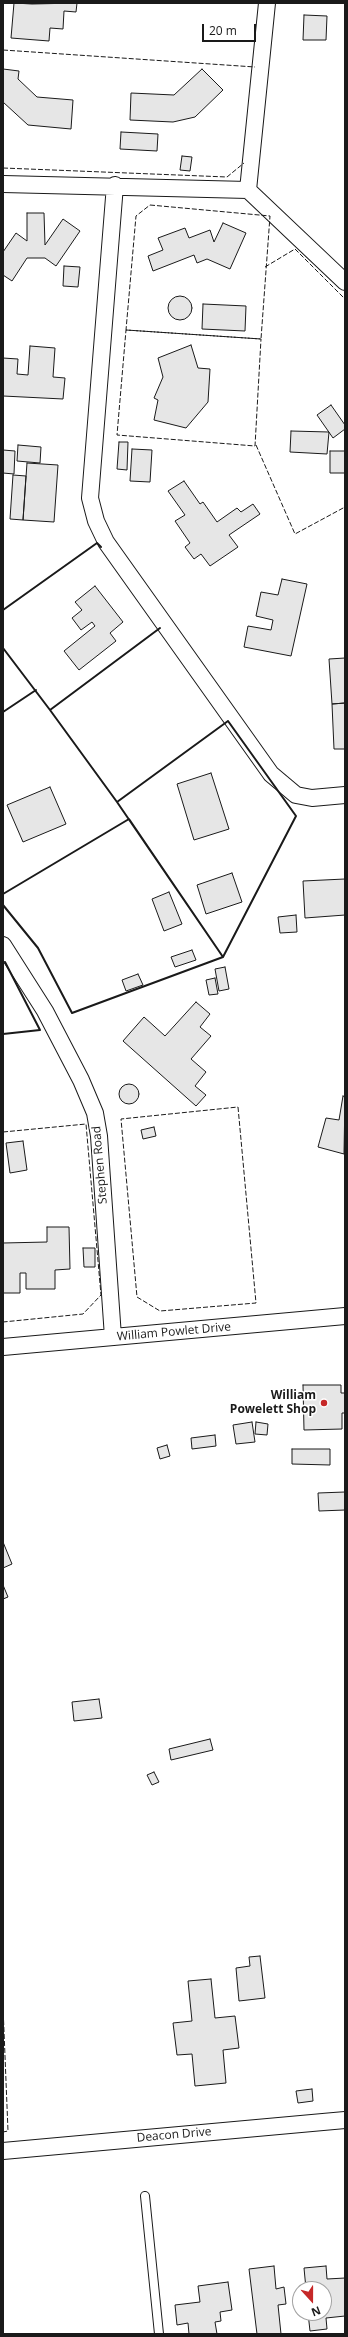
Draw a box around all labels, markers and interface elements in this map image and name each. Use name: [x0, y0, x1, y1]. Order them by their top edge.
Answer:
scale bar: [204, 16, 258, 42]
text: 20 m: [209, 22, 237, 39]
street label: Stephen Road: [89, 1125, 111, 1205]
street label: William Powlet Drive: [116, 1320, 232, 1344]
place label: William Powelett Shop: [230, 1389, 316, 1417]
marker: William Powelett Shop: [319, 1398, 329, 1408]
street label: Deacon Drive: [136, 2125, 212, 2145]
north arrow: [292, 2281, 332, 2321]
text: N: [309, 2303, 323, 2320]

